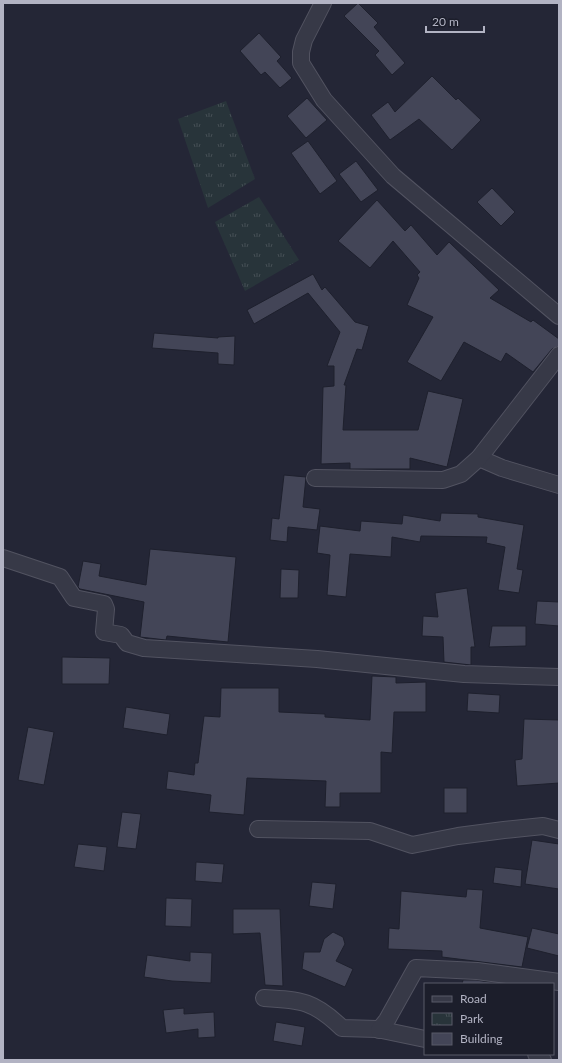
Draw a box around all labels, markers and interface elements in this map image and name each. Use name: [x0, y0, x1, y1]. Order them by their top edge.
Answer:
scale bar: [426, 8, 484, 34]
text: 20 m: [432, 14, 459, 29]
legend: [424, 983, 554, 1055]
text: Road: [460, 991, 487, 1006]
text: Park: [460, 1011, 484, 1026]
text: Building: [460, 1031, 503, 1046]

